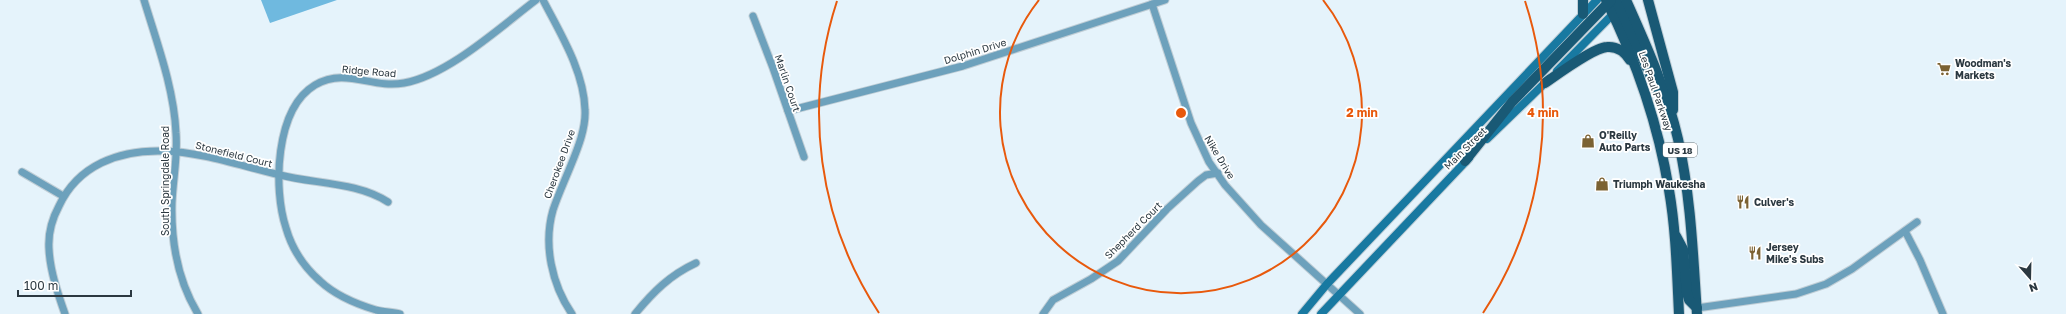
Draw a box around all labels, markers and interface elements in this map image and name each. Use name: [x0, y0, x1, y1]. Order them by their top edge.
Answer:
street label: Dolphin Drive: [942, 36, 1008, 66]
street label: Les Paul Parkway: [1637, 49, 1675, 133]
street label: Marlin Court: [773, 53, 803, 113]
place label: Woodman's Markets: [1955, 57, 2012, 81]
supermarket icon: Woodman's Markets: [1936, 61, 1952, 77]
street label: Ridge Road: [341, 63, 397, 79]
text: 2 min: [1346, 105, 1378, 120]
text: 4 min: [1527, 105, 1559, 120]
centre of rings: [1174, 106, 1188, 120]
street label: Main Street: [1441, 124, 1489, 172]
street label: South Springdale Road: [159, 126, 171, 236]
street label: Cherokee Drive: [541, 128, 577, 200]
place label: O'Reilly Auto Parts: [1599, 129, 1651, 153]
street label: Nike Drive: [1202, 133, 1238, 181]
shop icon: O'Reilly Auto Parts: [1580, 133, 1596, 149]
street label: Stonefield Court: [194, 139, 274, 169]
road number: US 18: [1663, 143, 1697, 157]
shop icon: Triumph Waukesha: [1594, 176, 1610, 192]
place label: Triumph Waukesha: [1613, 178, 1706, 190]
restaurant icon: Culver's: [1735, 194, 1751, 210]
place label: Culver's: [1754, 196, 1795, 208]
street label: Shepherd Court: [1102, 199, 1164, 261]
place label: Jersey Mike's Subs: [1766, 241, 1824, 265]
restaurant icon: Jersey Mike's Subs: [1747, 245, 1763, 261]
north arrow: [2010, 258, 2050, 298]
scale bar: [18, 272, 131, 298]
text: 100 m: [24, 278, 58, 293]
text: N: [2027, 280, 2040, 295]

